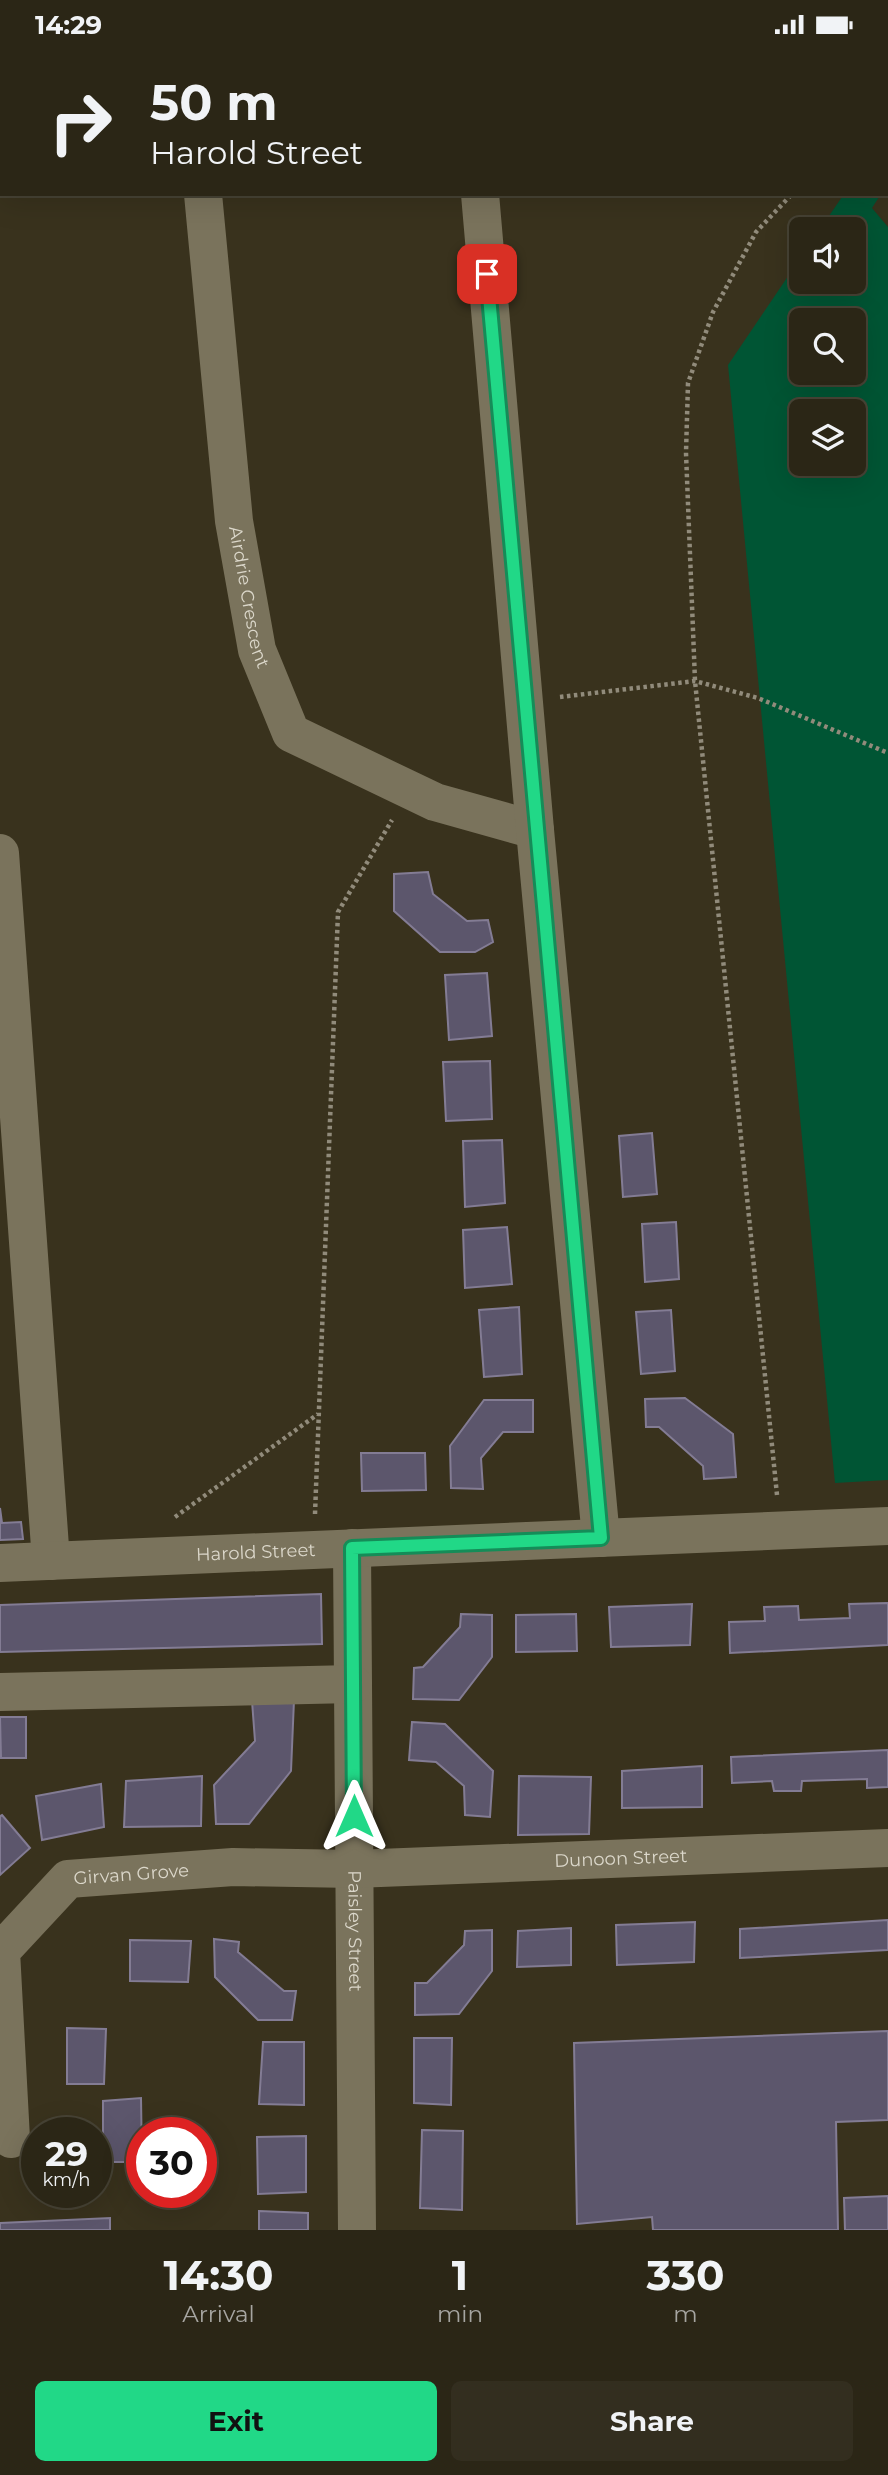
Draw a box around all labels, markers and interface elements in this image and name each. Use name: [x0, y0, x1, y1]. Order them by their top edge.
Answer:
text: 14:29: [35, 9, 102, 41]
text: 50 m: [150, 73, 278, 132]
icon: right: [35, 77, 126, 168]
text: Harold Street: [150, 133, 363, 172]
map controls: [789, 217, 866, 476]
button: sound: [789, 217, 866, 294]
pin: [457, 244, 517, 304]
icon: arrive: [468, 255, 506, 293]
button: search: [789, 308, 866, 385]
button: layers: [789, 399, 866, 476]
street label: Airdrie Crescent: [224, 524, 274, 671]
street label: Harold Street: [195, 1539, 316, 1566]
position arrow: [317, 1779, 391, 1853]
street label: Dunoon Street: [554, 1845, 688, 1872]
street label: Girvan Grove: [73, 1859, 190, 1890]
street label: Paisley Street: [343, 1870, 366, 1992]
speed limit sign: 30: [126, 2117, 217, 2208]
text: 29: [45, 2132, 88, 2175]
text: km/h: [42, 2169, 91, 2191]
text: 14:30: [163, 2249, 274, 2301]
text: 1: [452, 2249, 468, 2301]
text: 330: [647, 2249, 725, 2301]
text: Arrival: [182, 2300, 255, 2328]
text: min: [437, 2300, 483, 2328]
text: m: [673, 2300, 698, 2328]
button: Exit: [35, 2381, 437, 2461]
button: Share: [451, 2381, 853, 2461]

